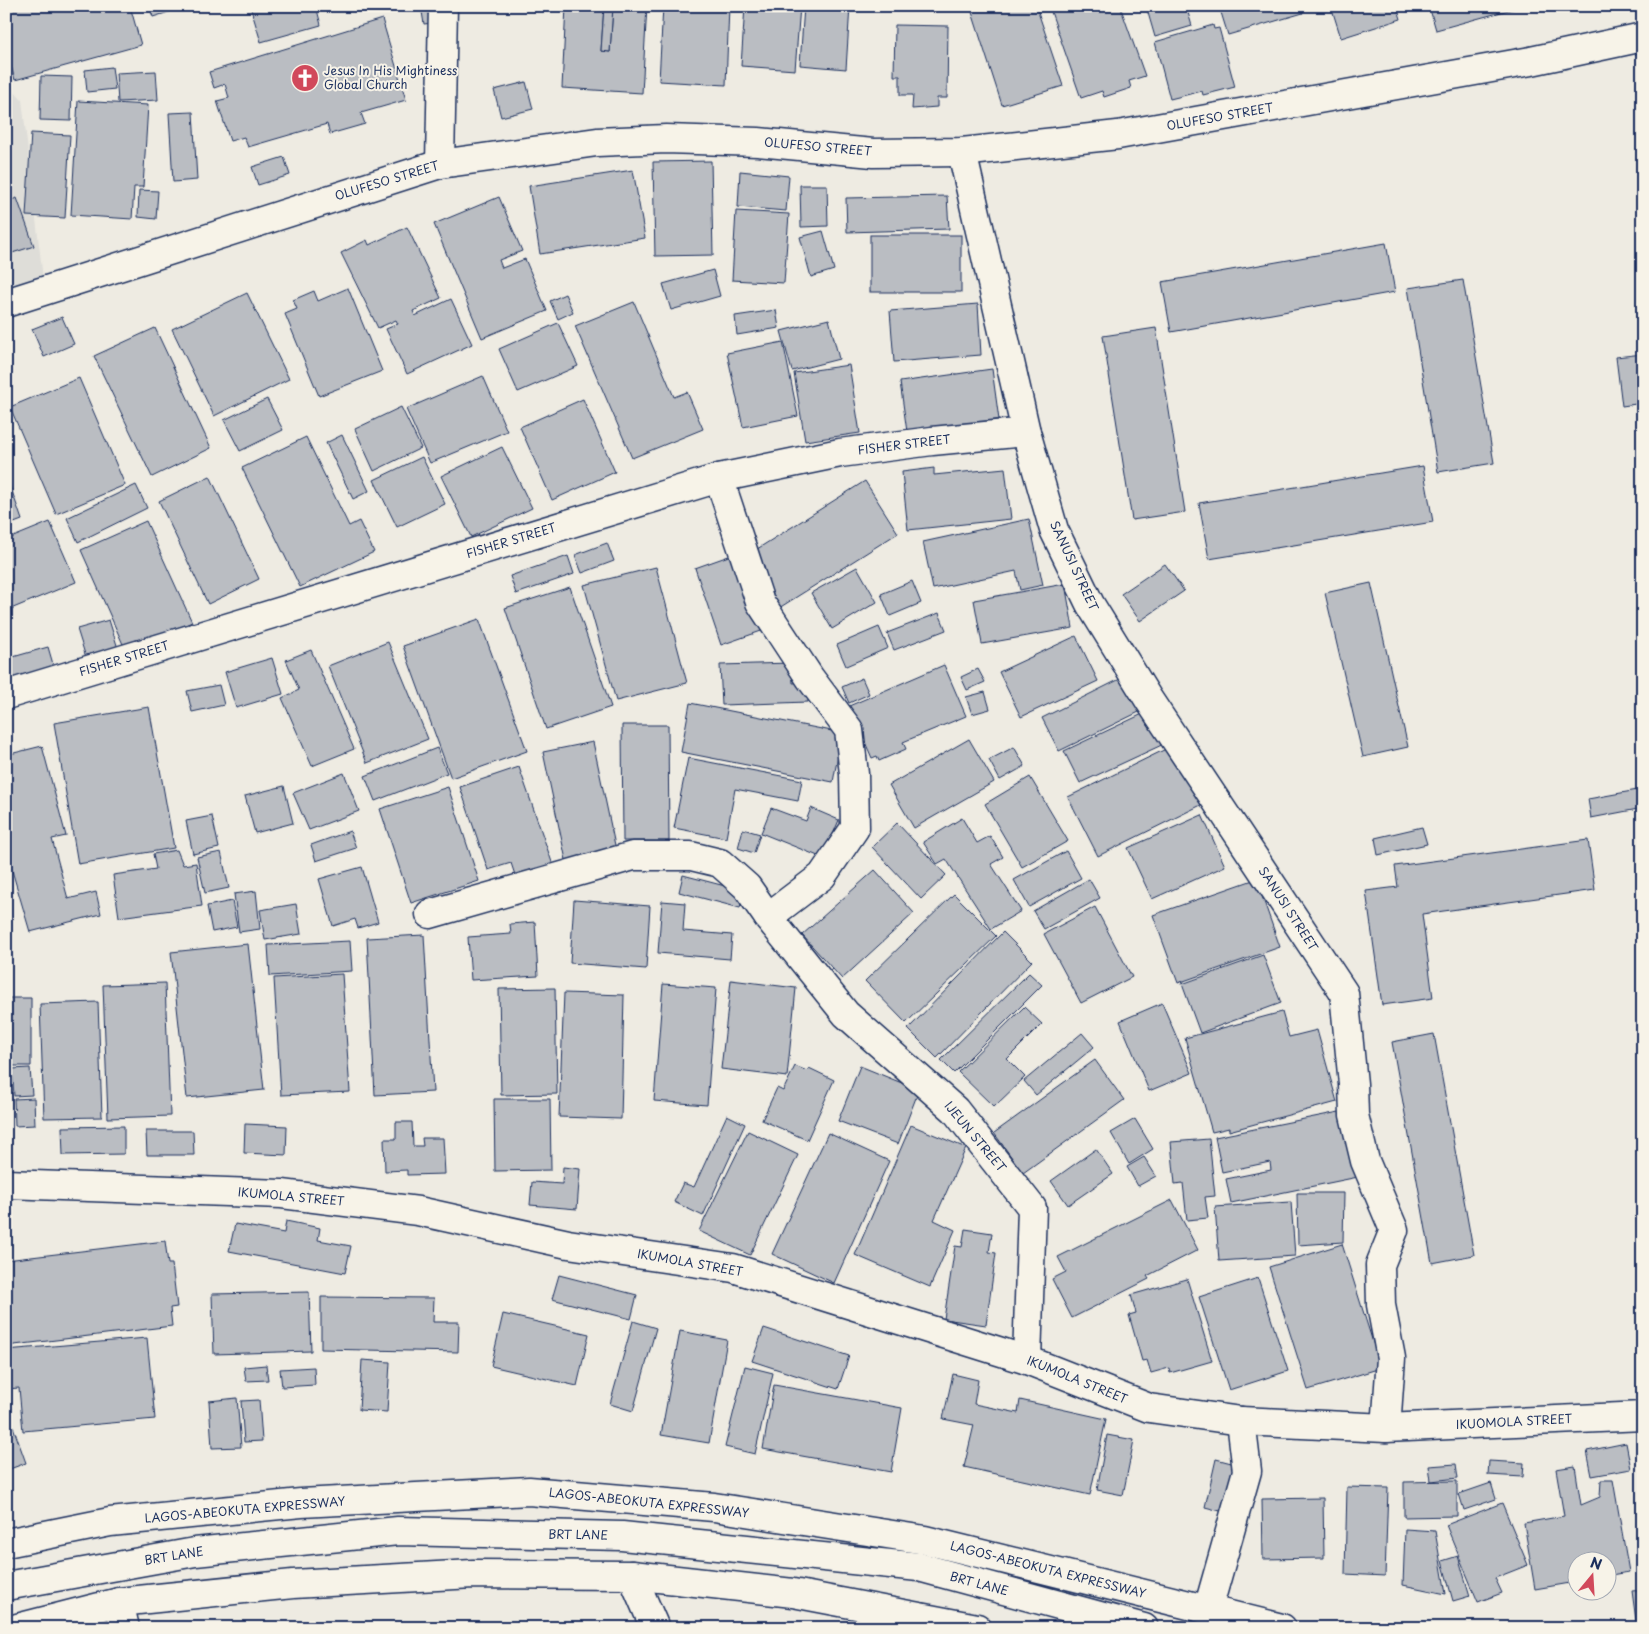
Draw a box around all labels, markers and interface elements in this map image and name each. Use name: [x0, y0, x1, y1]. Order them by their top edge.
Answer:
place label: Jesus In His Mightiness Global Church: [324, 61, 457, 93]
church icon: Jesus In His Mightiness Global Church: [290, 63, 320, 93]
street label: OLUFESO STREET: [1165, 98, 1275, 134]
street label: OLUFESO STREET: [763, 132, 873, 160]
street label: OLUFESO STREET: [332, 155, 442, 204]
street label: FISHER STREET: [857, 429, 952, 459]
street label: FISHER STREET: [464, 518, 558, 562]
street label: SANUSI STREET: [1046, 518, 1104, 614]
street label: FISHER STREET: [77, 636, 171, 680]
street label: SANUSI STREET: [1255, 863, 1323, 955]
street label: IJEUN STREET: [941, 1097, 1011, 1176]
street label: IKUMOLA STREET: [237, 1182, 346, 1210]
street label: IKUMOLA STREET: [636, 1244, 745, 1280]
street label: IKUMOLA STREET: [1024, 1351, 1131, 1408]
street label: IKUOMOLA STREET: [1455, 1409, 1573, 1433]
street label: LAGOS-ABEOKUTA EXPRESSWAY: [548, 1483, 750, 1522]
street label: LAGOS-ABEOKUTA EXPRESSWAY: [144, 1491, 346, 1527]
street label: BRT LANE: [548, 1524, 608, 1544]
street label: LAGOS-ABEOKUTA EXPRESSWAY: [948, 1536, 1148, 1602]
street label: BRT LANE: [143, 1541, 205, 1569]
text: N: [1588, 1551, 1605, 1575]
north arrow: [1566, 1552, 1616, 1602]
street label: BRT LANE: [948, 1567, 1011, 1600]

